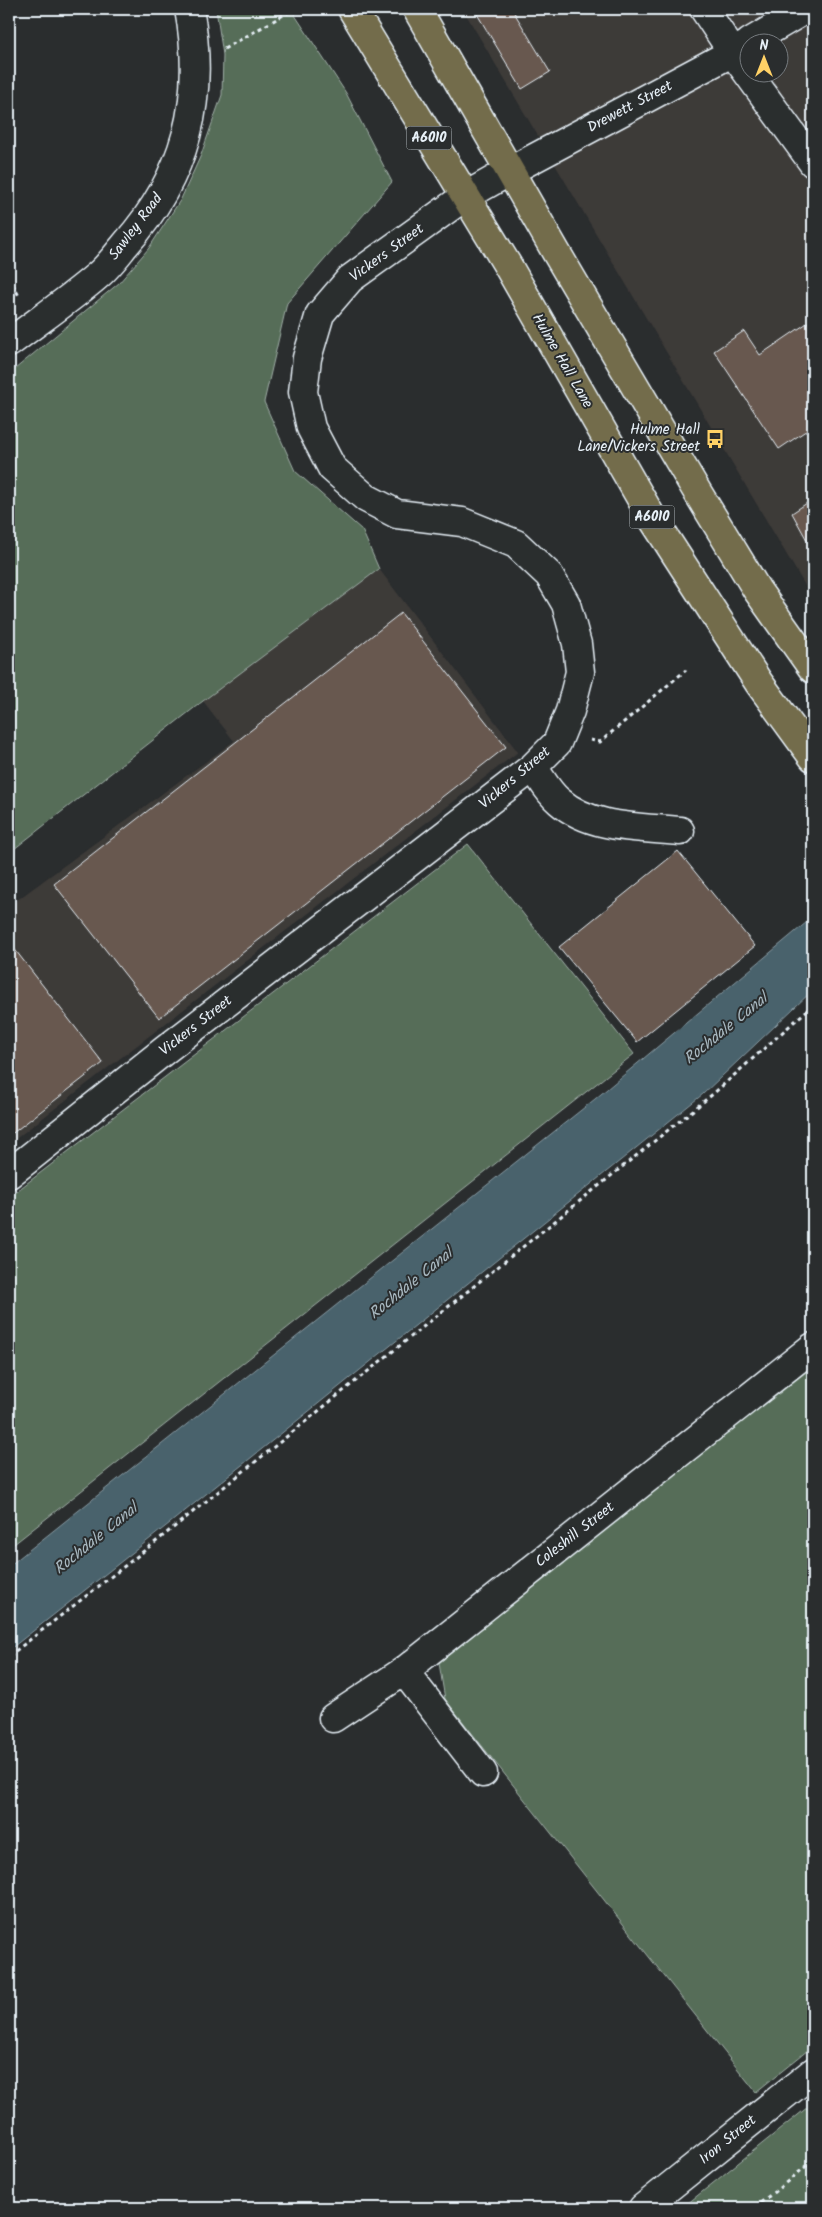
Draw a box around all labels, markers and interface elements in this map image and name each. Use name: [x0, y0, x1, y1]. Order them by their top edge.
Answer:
north arrow: [740, 32, 790, 82]
text: N: [760, 35, 769, 57]
street label: Drewett Street: [583, 74, 677, 140]
road number: A6010: [406, 126, 452, 150]
street label: Sawley Road: [103, 188, 170, 266]
street label: Vickers Street: [345, 217, 430, 288]
street label: Hulme Hall Lane: [525, 309, 599, 413]
place label: Hulme Hall Lane/Vickers Street: [577, 418, 700, 459]
bus stop icon: Hulme Hall Lane/Vickers Street: [704, 428, 726, 450]
road number: A6010: [630, 506, 674, 528]
street label: Vickers Street: [474, 741, 556, 815]
water label: Rochdale Canal: [678, 985, 776, 1071]
street label: Vickers Street: [154, 990, 238, 1062]
water label: Rochdale Canal: [363, 1240, 461, 1326]
water label: Rochdale Canal: [48, 1495, 146, 1581]
street label: Coleshill Street: [530, 1496, 620, 1574]
street label: Iron Street: [694, 2109, 762, 2171]

